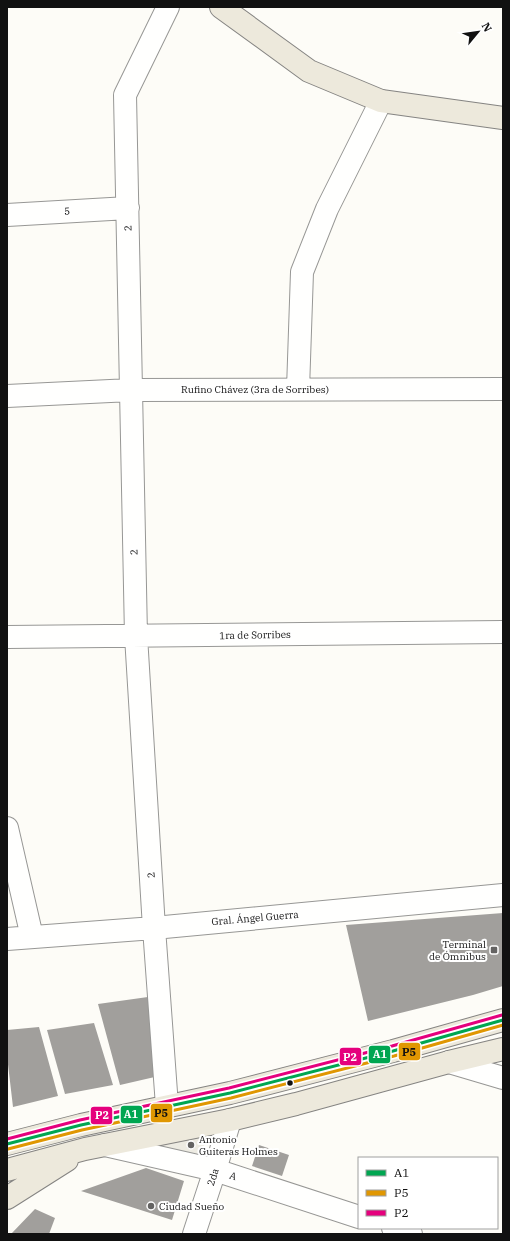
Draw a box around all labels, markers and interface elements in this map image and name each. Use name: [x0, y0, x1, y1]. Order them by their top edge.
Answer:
north arrow: [458, 12, 498, 52]
text: N: [479, 20, 495, 35]
street label: 5: [64, 204, 70, 218]
street label: 2: [121, 225, 135, 231]
street label: Rufino Chávez (3ra de Sorribes): [181, 383, 329, 396]
street label: 2: [127, 549, 141, 555]
street label: 1ra de Sorribes: [219, 628, 291, 642]
street label: 2: [144, 872, 158, 878]
street label: Gral. Ángel Guerra: [211, 908, 300, 928]
place label: Terminal de Ómnibus: [429, 938, 486, 963]
marker: Terminal de Ómnibus: [489, 945, 499, 955]
line badge: P5: [398, 1042, 421, 1061]
line badge: A1: [368, 1045, 391, 1064]
text: P5: [402, 1045, 416, 1059]
line badge: P2: [339, 1047, 362, 1066]
text: A1: [373, 1047, 388, 1061]
text: P2: [343, 1050, 357, 1064]
unlabelled marker: [285, 1078, 295, 1088]
line badge: P5: [150, 1103, 173, 1123]
line badge: A1: [120, 1105, 143, 1124]
line badge: P2: [90, 1106, 113, 1125]
text: P5: [154, 1106, 168, 1120]
text: A1: [124, 1107, 139, 1121]
text: P2: [95, 1108, 109, 1122]
place label: Antonio Guiteras Holmes: [199, 1133, 278, 1158]
marker: Antonio Guiteras Holmes: [186, 1140, 196, 1150]
legend: [358, 1157, 498, 1229]
text: A1: [394, 1165, 409, 1180]
street label: 2da: [204, 1166, 222, 1187]
street label: A: [228, 1169, 238, 1183]
text: P5: [394, 1185, 409, 1200]
place label: Ciudad Sueño: [159, 1200, 225, 1213]
marker: Ciudad Sueño: [146, 1201, 156, 1211]
text: P2: [394, 1205, 409, 1220]

